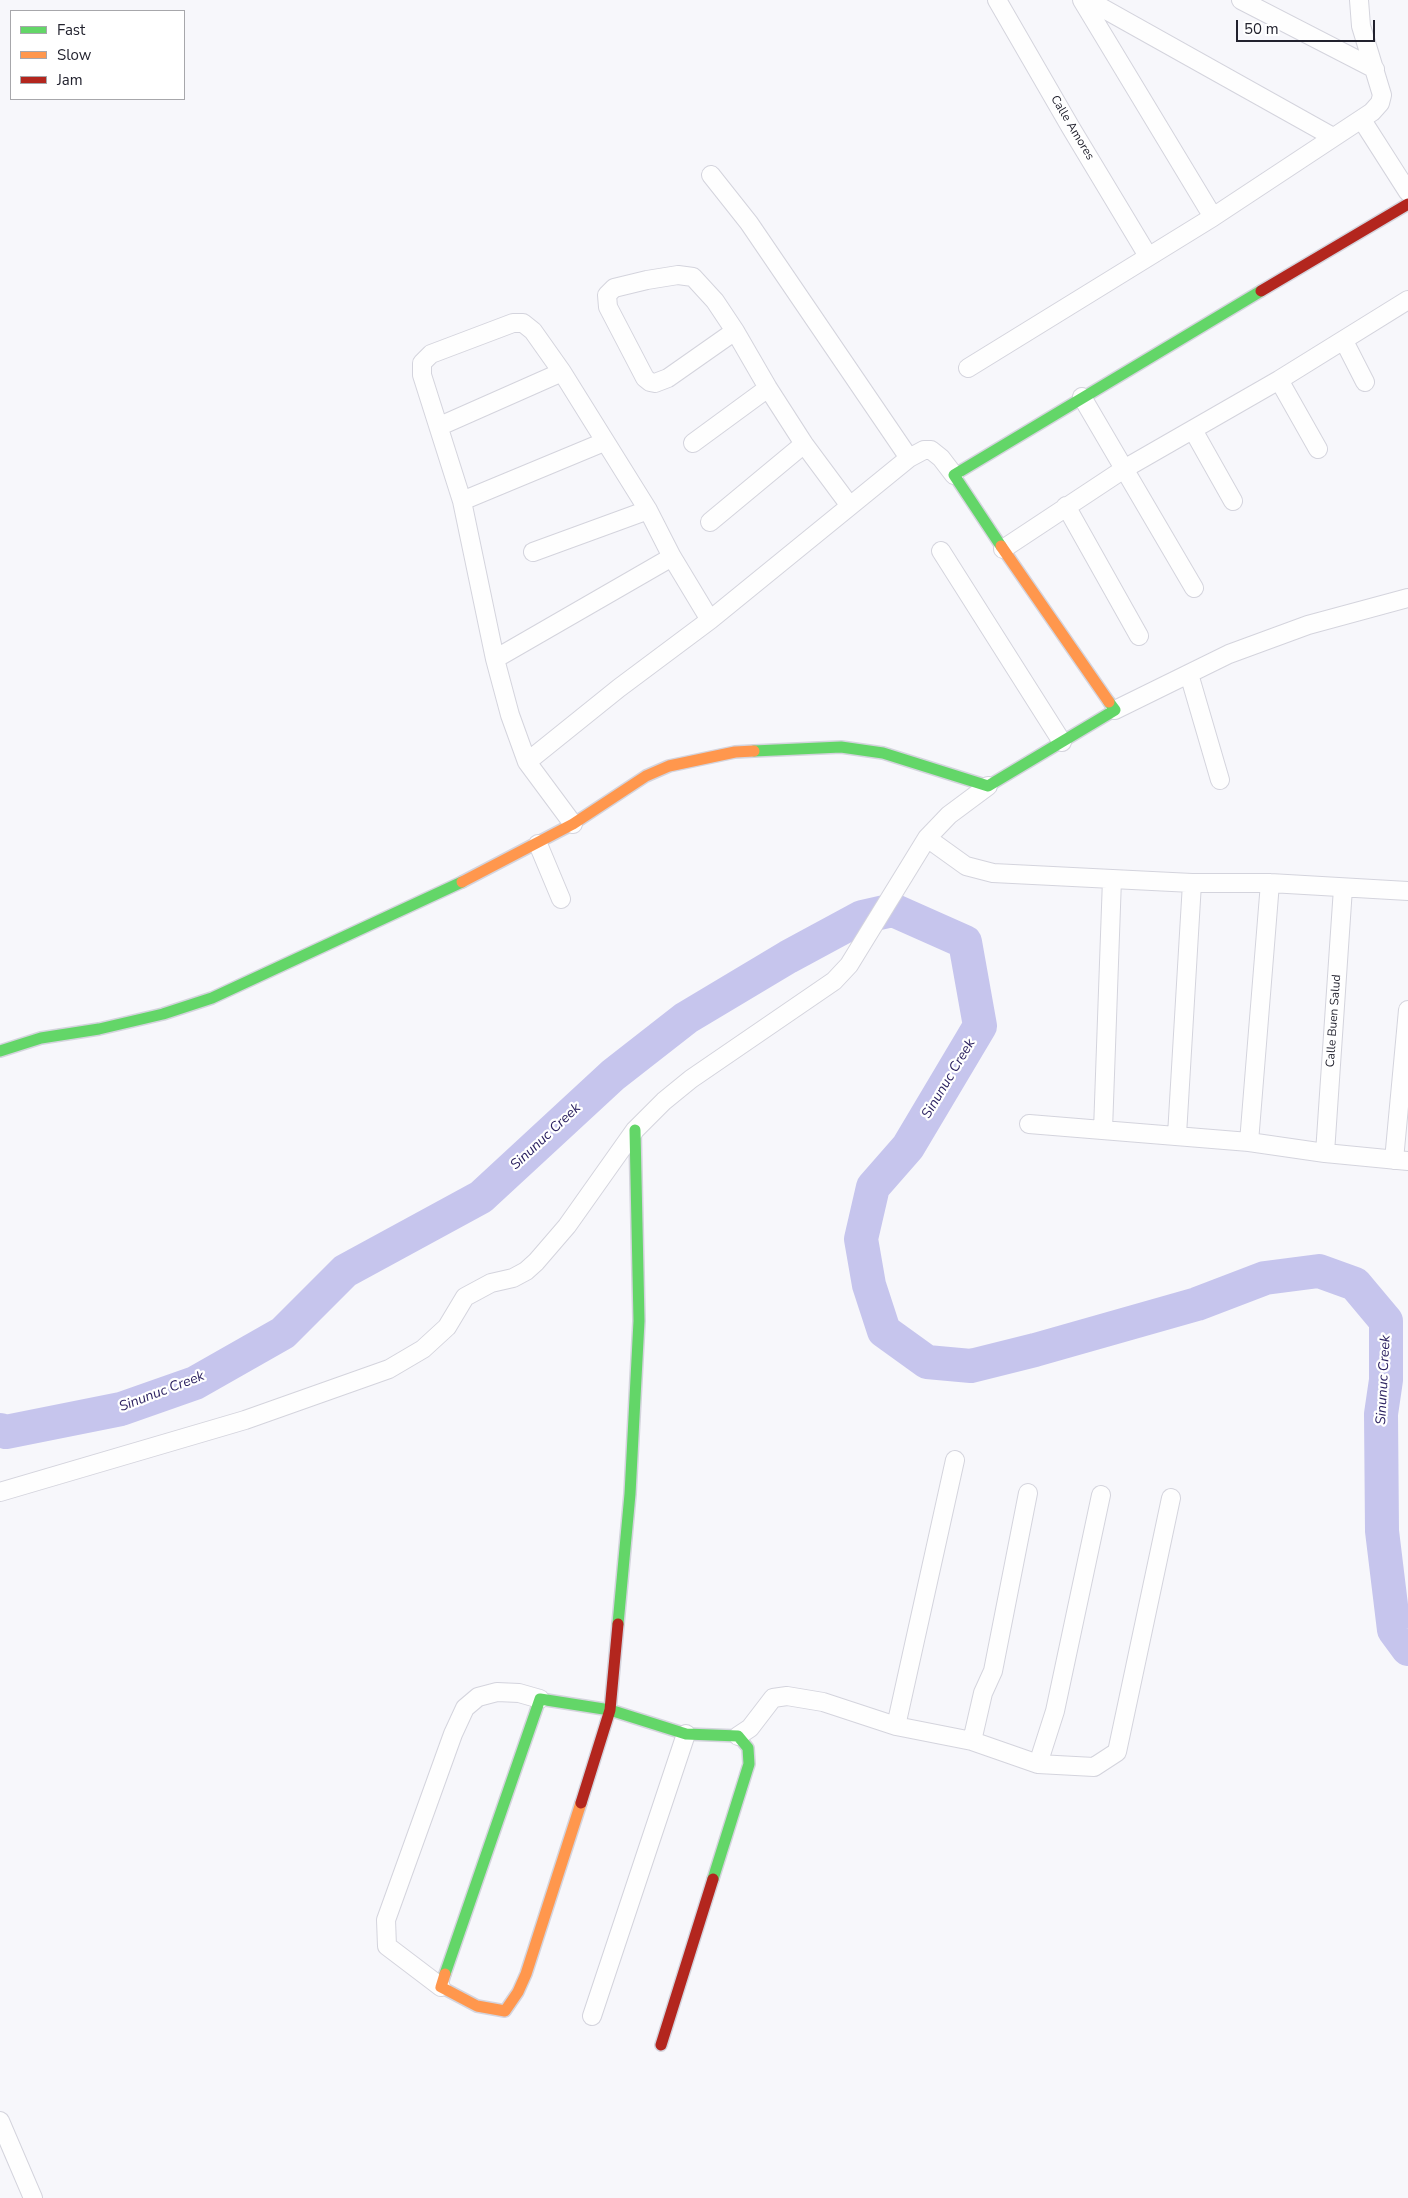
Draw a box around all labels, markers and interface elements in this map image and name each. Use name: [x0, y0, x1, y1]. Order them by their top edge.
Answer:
legend: [10, 10, 185, 100]
scale bar: [1238, 10, 1377, 42]
text: 50 m: [1244, 19, 1279, 39]
text: Fast: [57, 20, 85, 40]
text: Slow: [57, 45, 91, 65]
text: Jam: [57, 70, 83, 90]
street label: Calle Amores: [1047, 93, 1097, 163]
street label: Calle Buen Salud: [1324, 974, 1344, 1068]
water label: Sinunuc Creek: [919, 1036, 979, 1122]
water label: Sinunuc Creek: [507, 1100, 585, 1174]
water label: Sinunuc Creek: [1373, 1335, 1395, 1425]
water label: Sinunuc Creek: [117, 1368, 207, 1416]

